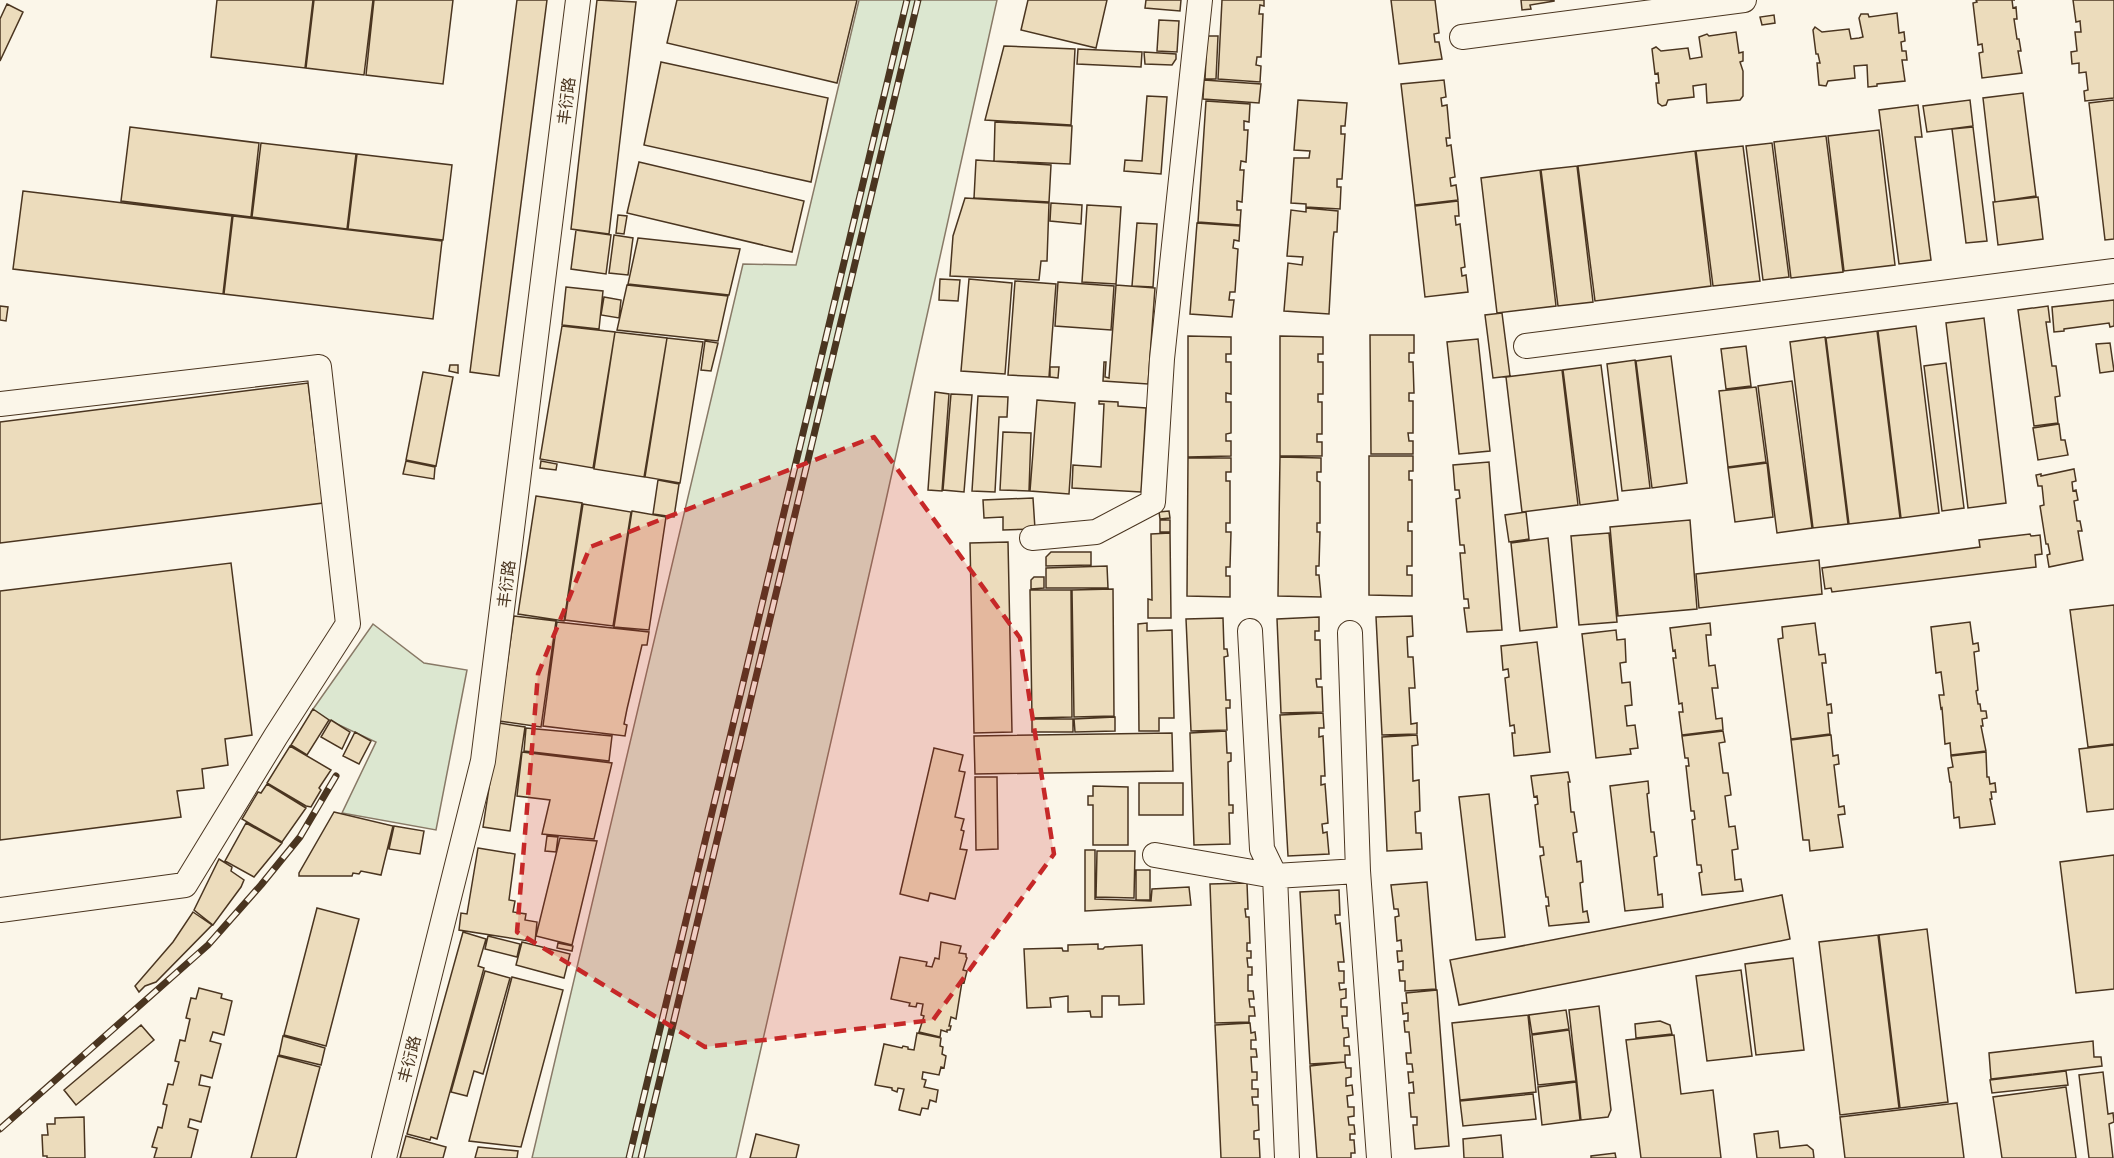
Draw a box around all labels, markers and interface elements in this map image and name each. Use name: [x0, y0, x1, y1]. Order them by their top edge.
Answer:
street label: 丰衍路: [552, 76, 580, 126]
street label: 丰衍路: [492, 559, 520, 609]
street label: 丰衍路: [393, 1033, 425, 1085]

